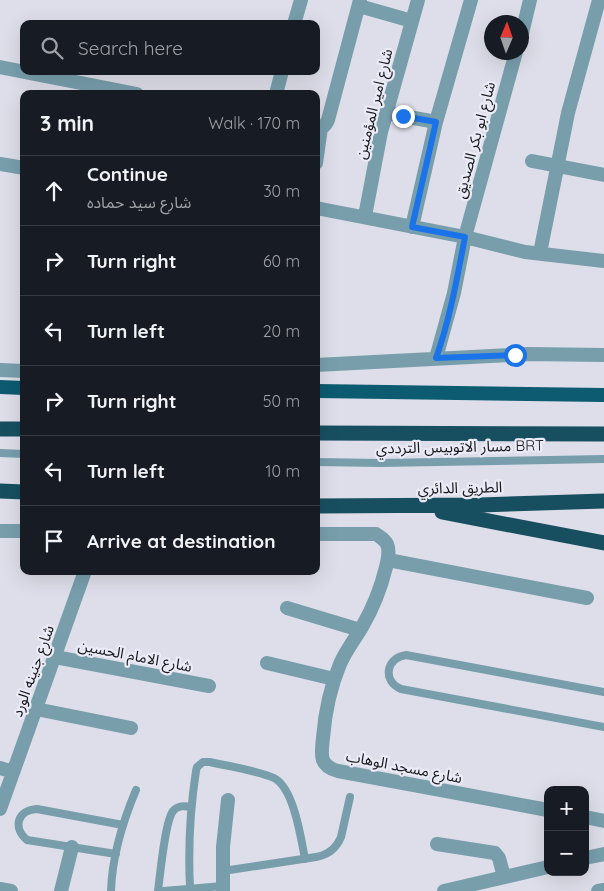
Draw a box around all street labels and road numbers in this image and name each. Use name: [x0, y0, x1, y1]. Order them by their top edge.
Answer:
street label: شارع امير المؤمنين: [351, 46, 399, 162]
street label: شارع ابو بكر الصديق: [450, 79, 502, 201]
street label: مسار الاتوبيس الترددي BRT: [376, 436, 544, 460]
street label: الطريق الدائري: [417, 477, 503, 500]
street label: شارع جنينه الورد: [7, 622, 61, 720]
street label: شارع الامام الحسين: [76, 635, 194, 679]
street label: شارع مسجد الوهاب: [344, 746, 464, 790]

